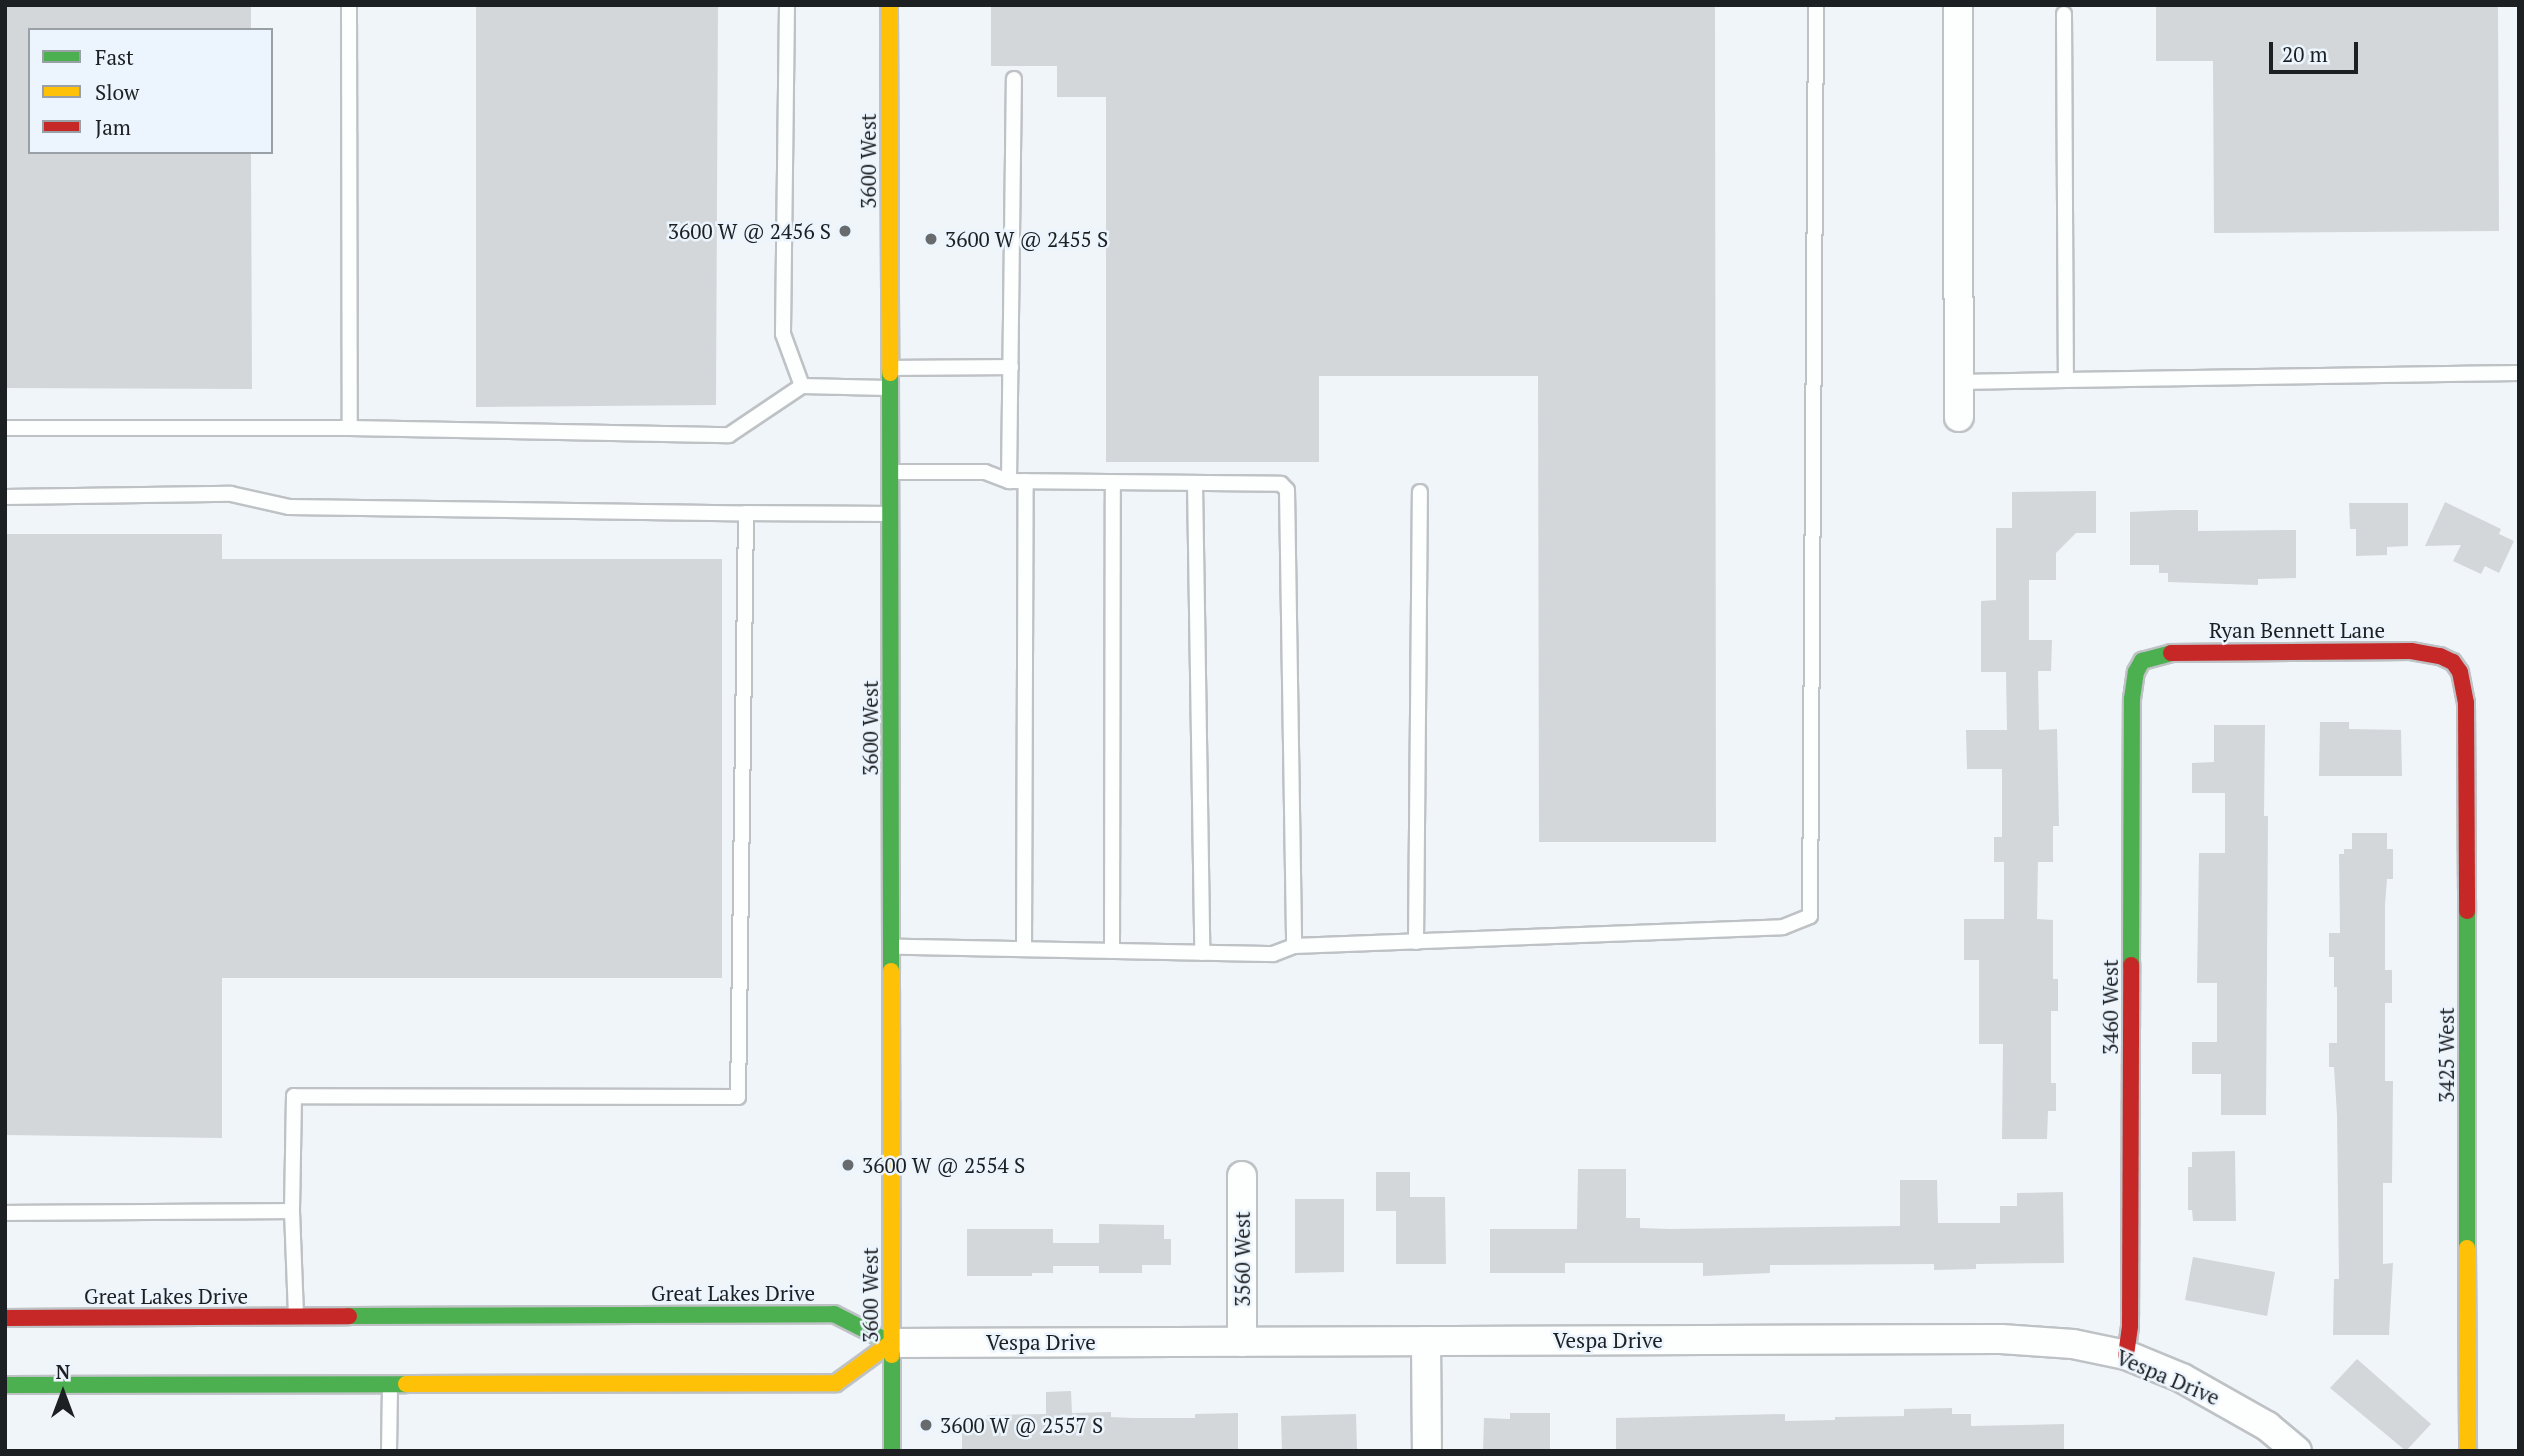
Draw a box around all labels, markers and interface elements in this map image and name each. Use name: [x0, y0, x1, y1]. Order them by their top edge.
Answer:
legend: [28, 28, 273, 154]
scale bar: [2272, 28, 2361, 72]
text: 20 m: [2282, 40, 2328, 68]
text: Fast: [95, 43, 134, 71]
text: Slow: [95, 78, 139, 106]
text: Jam: [95, 113, 131, 141]
street label: 3600 West: [855, 113, 881, 209]
place label: 3600 W @ 2456 S: [668, 218, 831, 244]
marker: 3600 W @ 2456 S: [837, 223, 853, 239]
place label: 3600 W @ 2455 S: [945, 226, 1108, 252]
marker: 3600 W @ 2455 S: [923, 231, 939, 247]
street label: Ryan Bennett Lane: [2209, 617, 2385, 643]
street label: 3600 West: [857, 680, 883, 776]
street label: 3460 West: [2097, 959, 2123, 1055]
street label: 3425 West: [2433, 1007, 2459, 1103]
place label: 3600 W @ 2554 S: [862, 1152, 1025, 1178]
marker: 3600 W @ 2554 S: [840, 1157, 856, 1173]
street label: 3560 West: [1229, 1211, 1255, 1307]
street label: 3600 West: [857, 1247, 883, 1343]
street label: Great Lakes Drive: [651, 1280, 815, 1306]
street label: Great Lakes Drive: [84, 1283, 248, 1309]
street label: Vespa Drive: [1553, 1327, 1663, 1353]
street label: Vespa Drive: [986, 1329, 1096, 1355]
street label: Vespa Drive: [2113, 1344, 2223, 1410]
north arrow: [28, 1358, 98, 1428]
text: N: [56, 1359, 70, 1384]
place label: 3600 W @ 2557 S: [940, 1412, 1103, 1438]
marker: 3600 W @ 2557 S: [918, 1417, 934, 1433]

